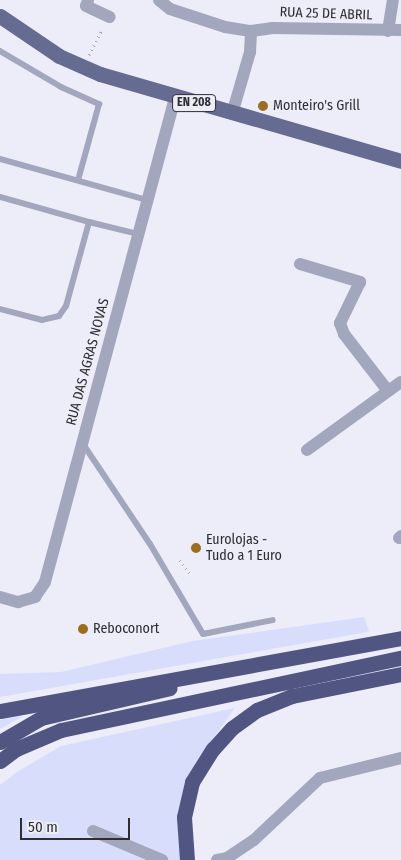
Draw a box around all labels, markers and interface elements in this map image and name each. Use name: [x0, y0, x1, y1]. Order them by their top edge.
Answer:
street label: RUA 25 DE ABRIL: [279, 4, 373, 24]
road number: EN 208: [172, 94, 216, 112]
place label: Monteiro's Grill: [273, 98, 360, 114]
marker: Monteiro's Grill: [257, 100, 269, 112]
street label: RUA DAS AGRAS NOVAS: [63, 297, 113, 427]
place label: Eurolojas - Tudo a 1 Euro: [206, 532, 282, 564]
marker: Eurolojas - Tudo a 1 Euro: [190, 542, 202, 554]
place label: Reboconort: [93, 621, 159, 637]
marker: Reboconort: [77, 623, 89, 635]
scale bar: [22, 808, 132, 840]
text: 50 m: [28, 818, 58, 836]

